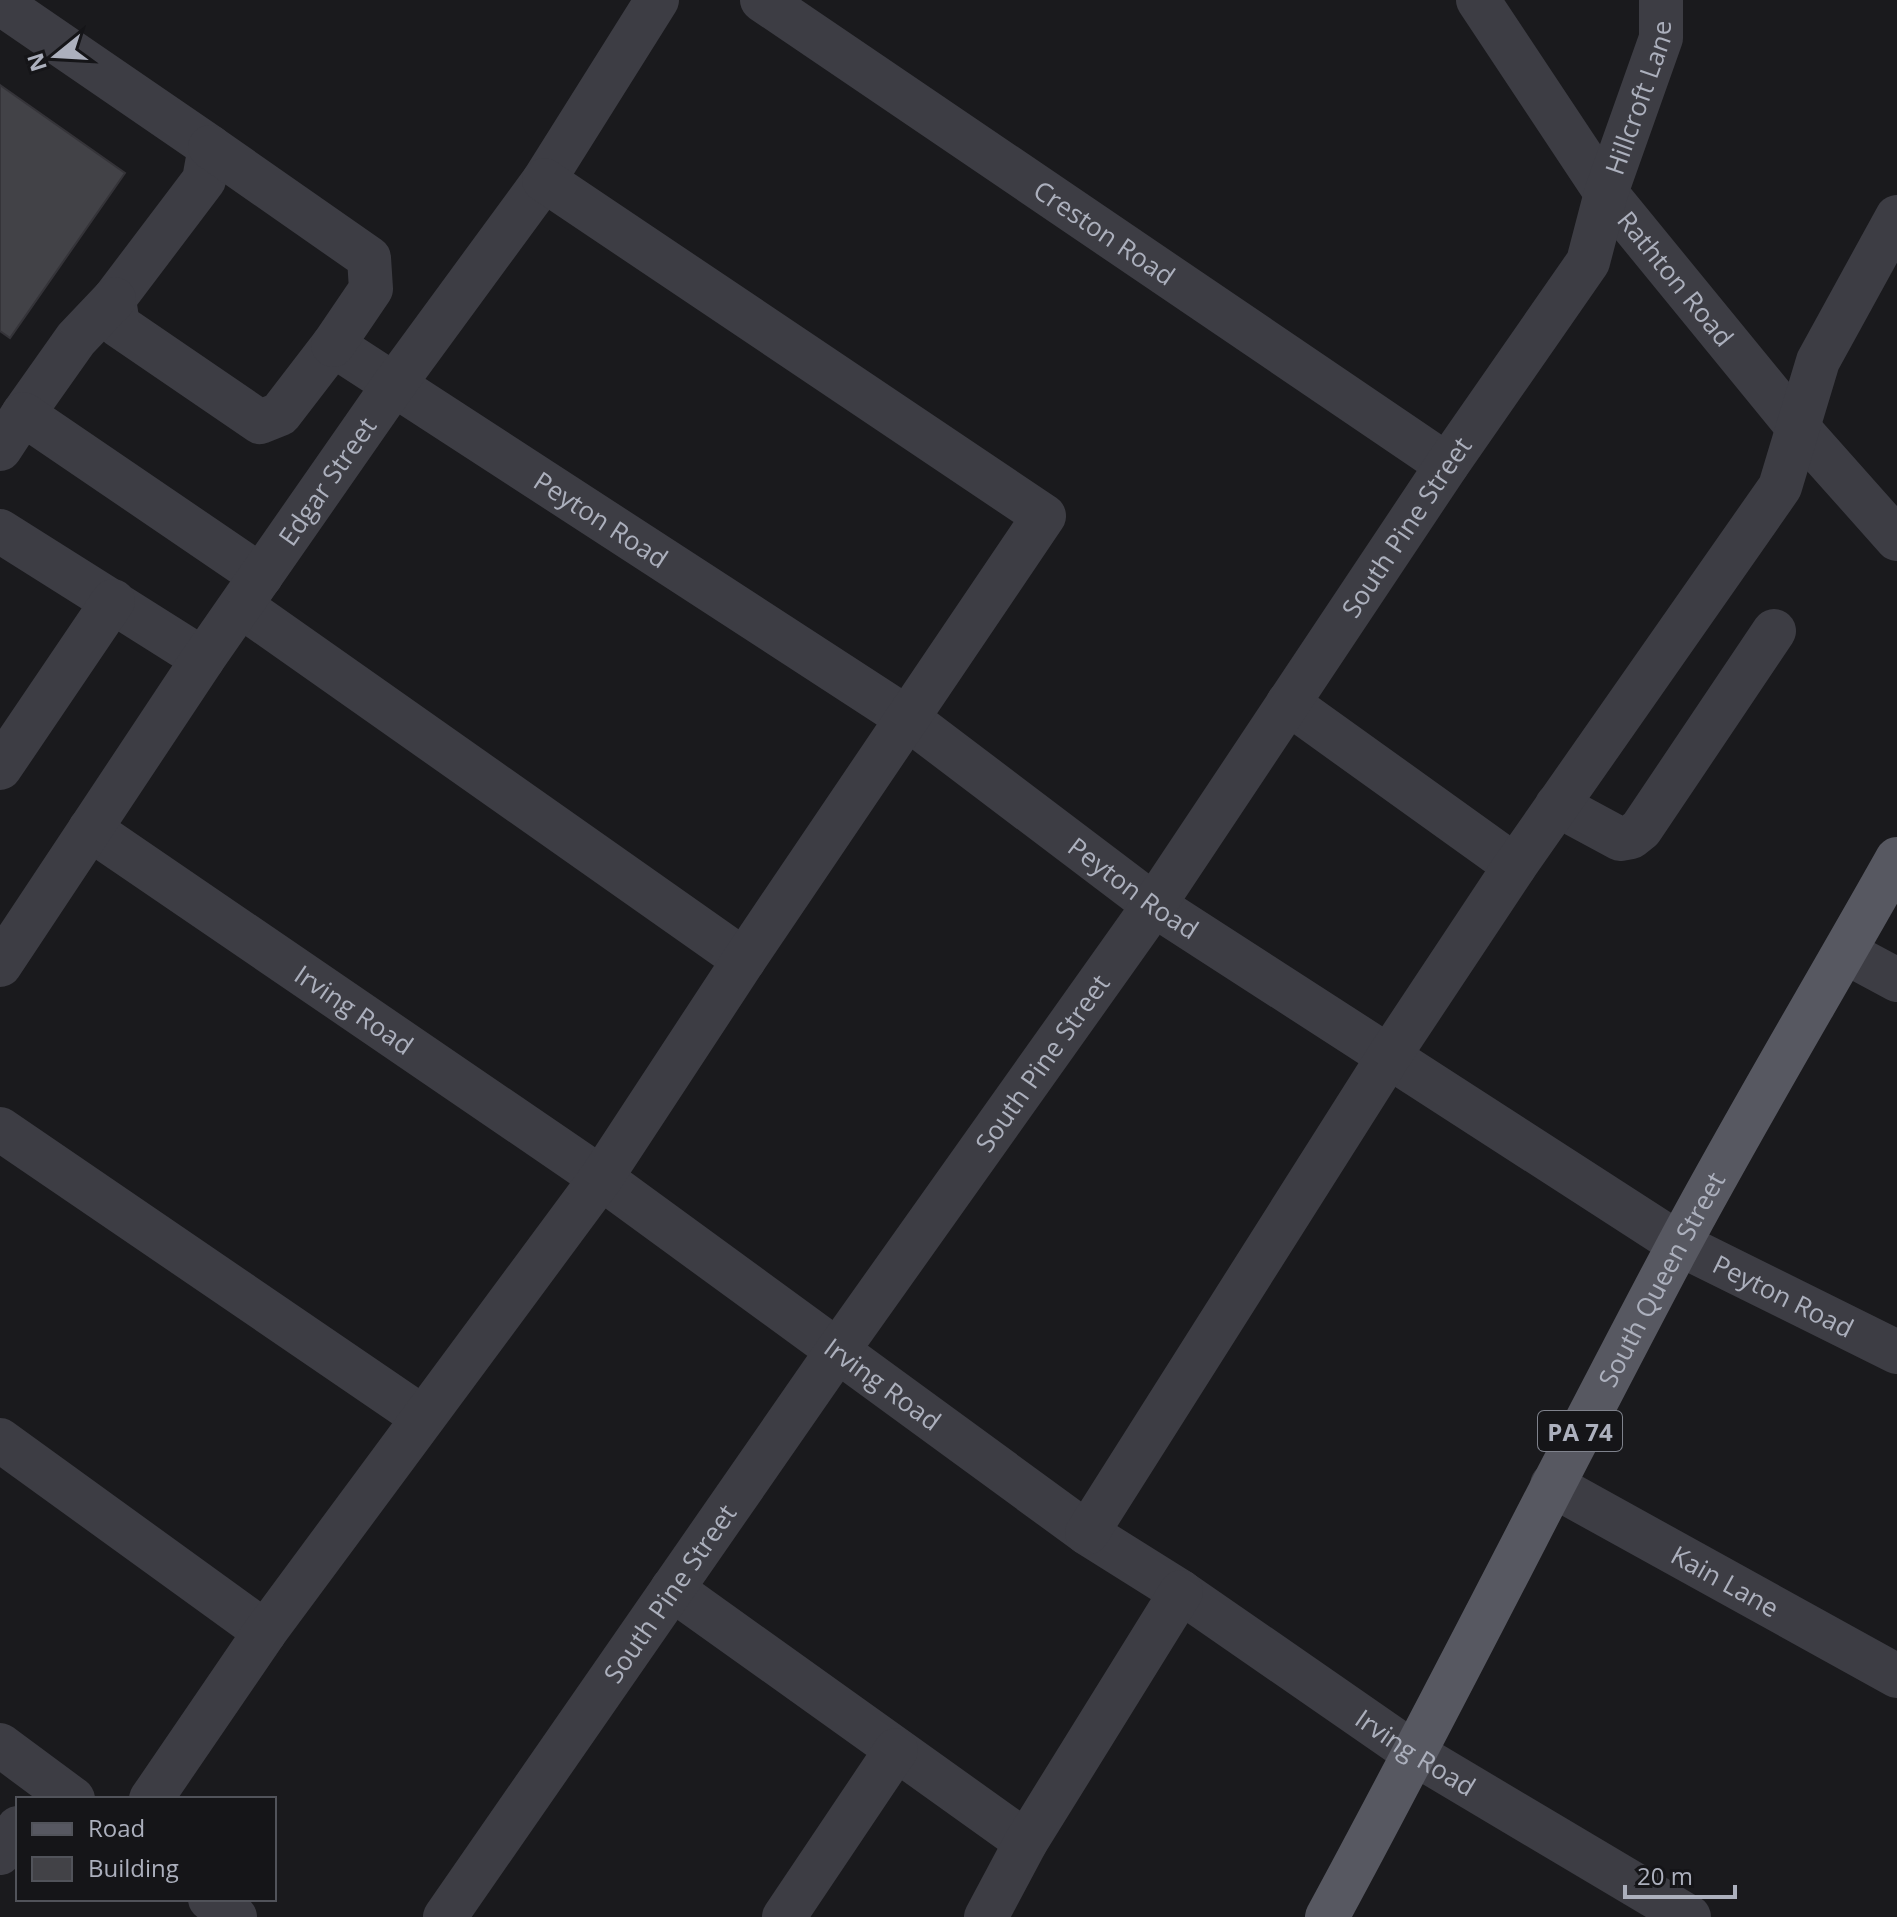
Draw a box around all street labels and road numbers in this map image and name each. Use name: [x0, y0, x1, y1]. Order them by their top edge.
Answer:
street label: Hillcroft Lane: [1596, 21, 1679, 180]
street label: Creston Road: [1027, 172, 1182, 293]
street label: Rathton Road: [1610, 203, 1742, 354]
street label: Edgar Street: [269, 410, 384, 553]
street label: South Pine Street: [1333, 429, 1479, 624]
street label: Peyton Road: [527, 462, 675, 576]
street label: Peyton Road: [1061, 828, 1206, 947]
street label: Irving Road: [288, 956, 421, 1063]
street label: South Pine Street: [966, 967, 1117, 1159]
street label: South Queen Street: [1589, 1165, 1733, 1393]
street label: Peyton Road: [1707, 1246, 1860, 1346]
street label: Irving Road: [817, 1329, 949, 1439]
road number: PA 74: [1538, 1411, 1622, 1451]
street label: South Pine Street: [595, 1497, 744, 1690]
street label: Kain Lane: [1665, 1537, 1786, 1625]
street label: Irving Road: [1348, 1700, 1483, 1804]

